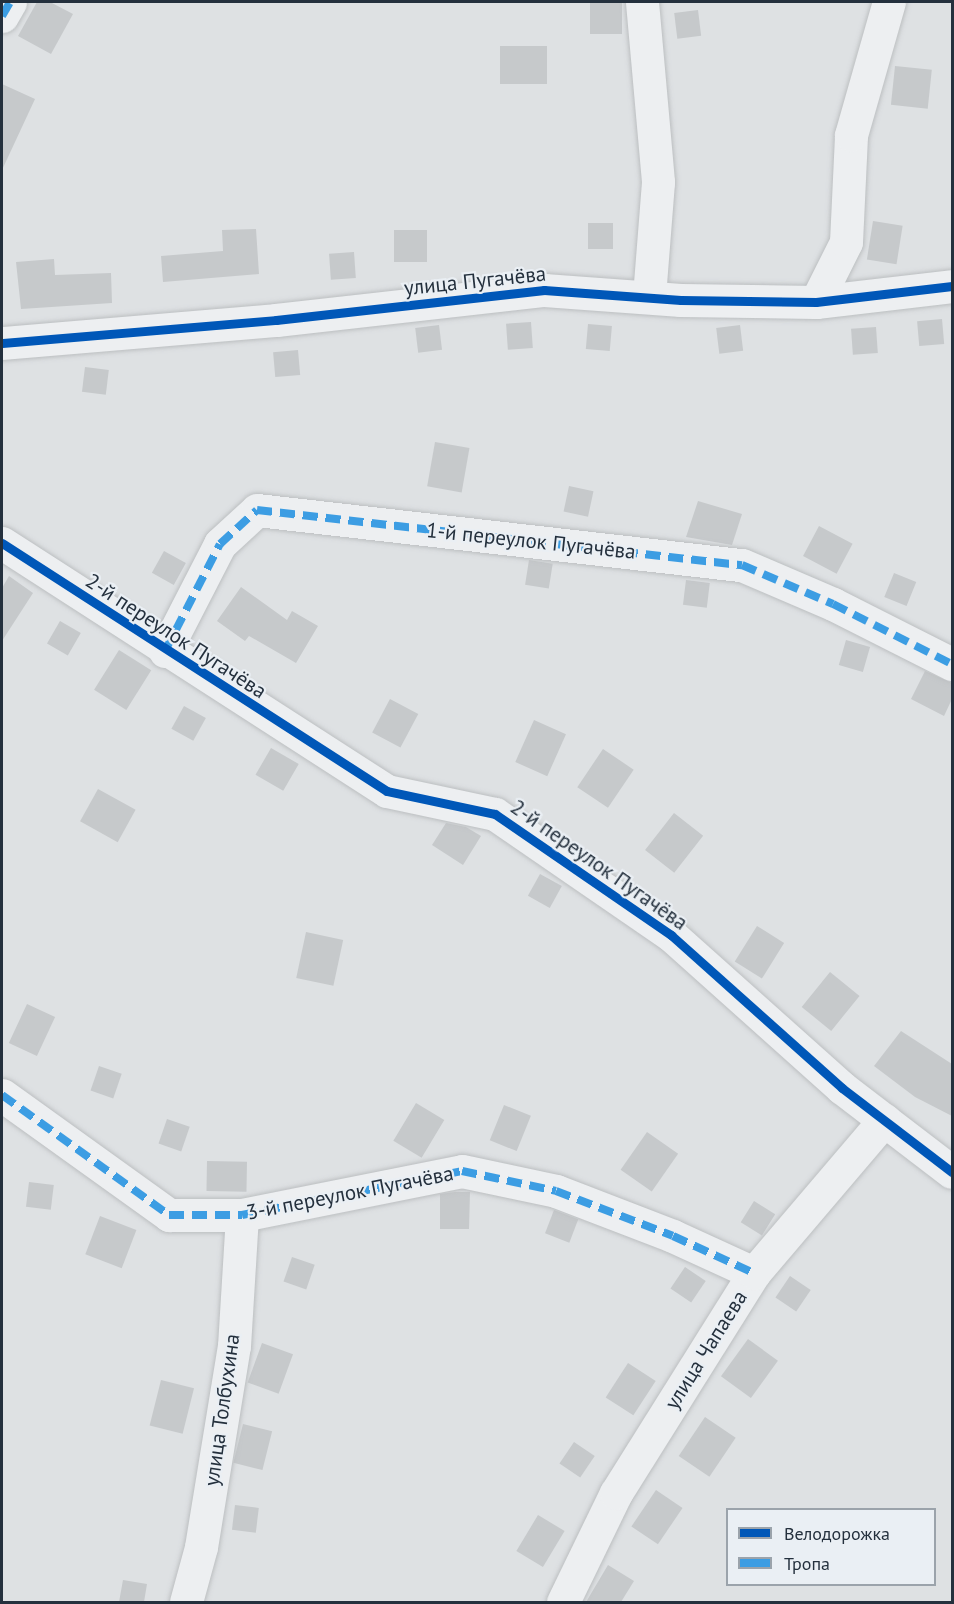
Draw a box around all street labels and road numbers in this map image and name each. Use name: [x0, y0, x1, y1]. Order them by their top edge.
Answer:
street label: улица Пугачёва: [403, 261, 547, 301]
street label: 1-й переулок Пугачёва: [425, 517, 637, 565]
street label: 2-й переулок Пугачёва: [81, 568, 271, 704]
street label: 2-й переулок Пугачёва: [506, 794, 692, 936]
street label: 3-й переулок Пугачёва: [244, 1161, 456, 1225]
street label: улица Чапаева: [659, 1286, 753, 1414]
street label: улица Толбухина: [199, 1332, 245, 1488]

